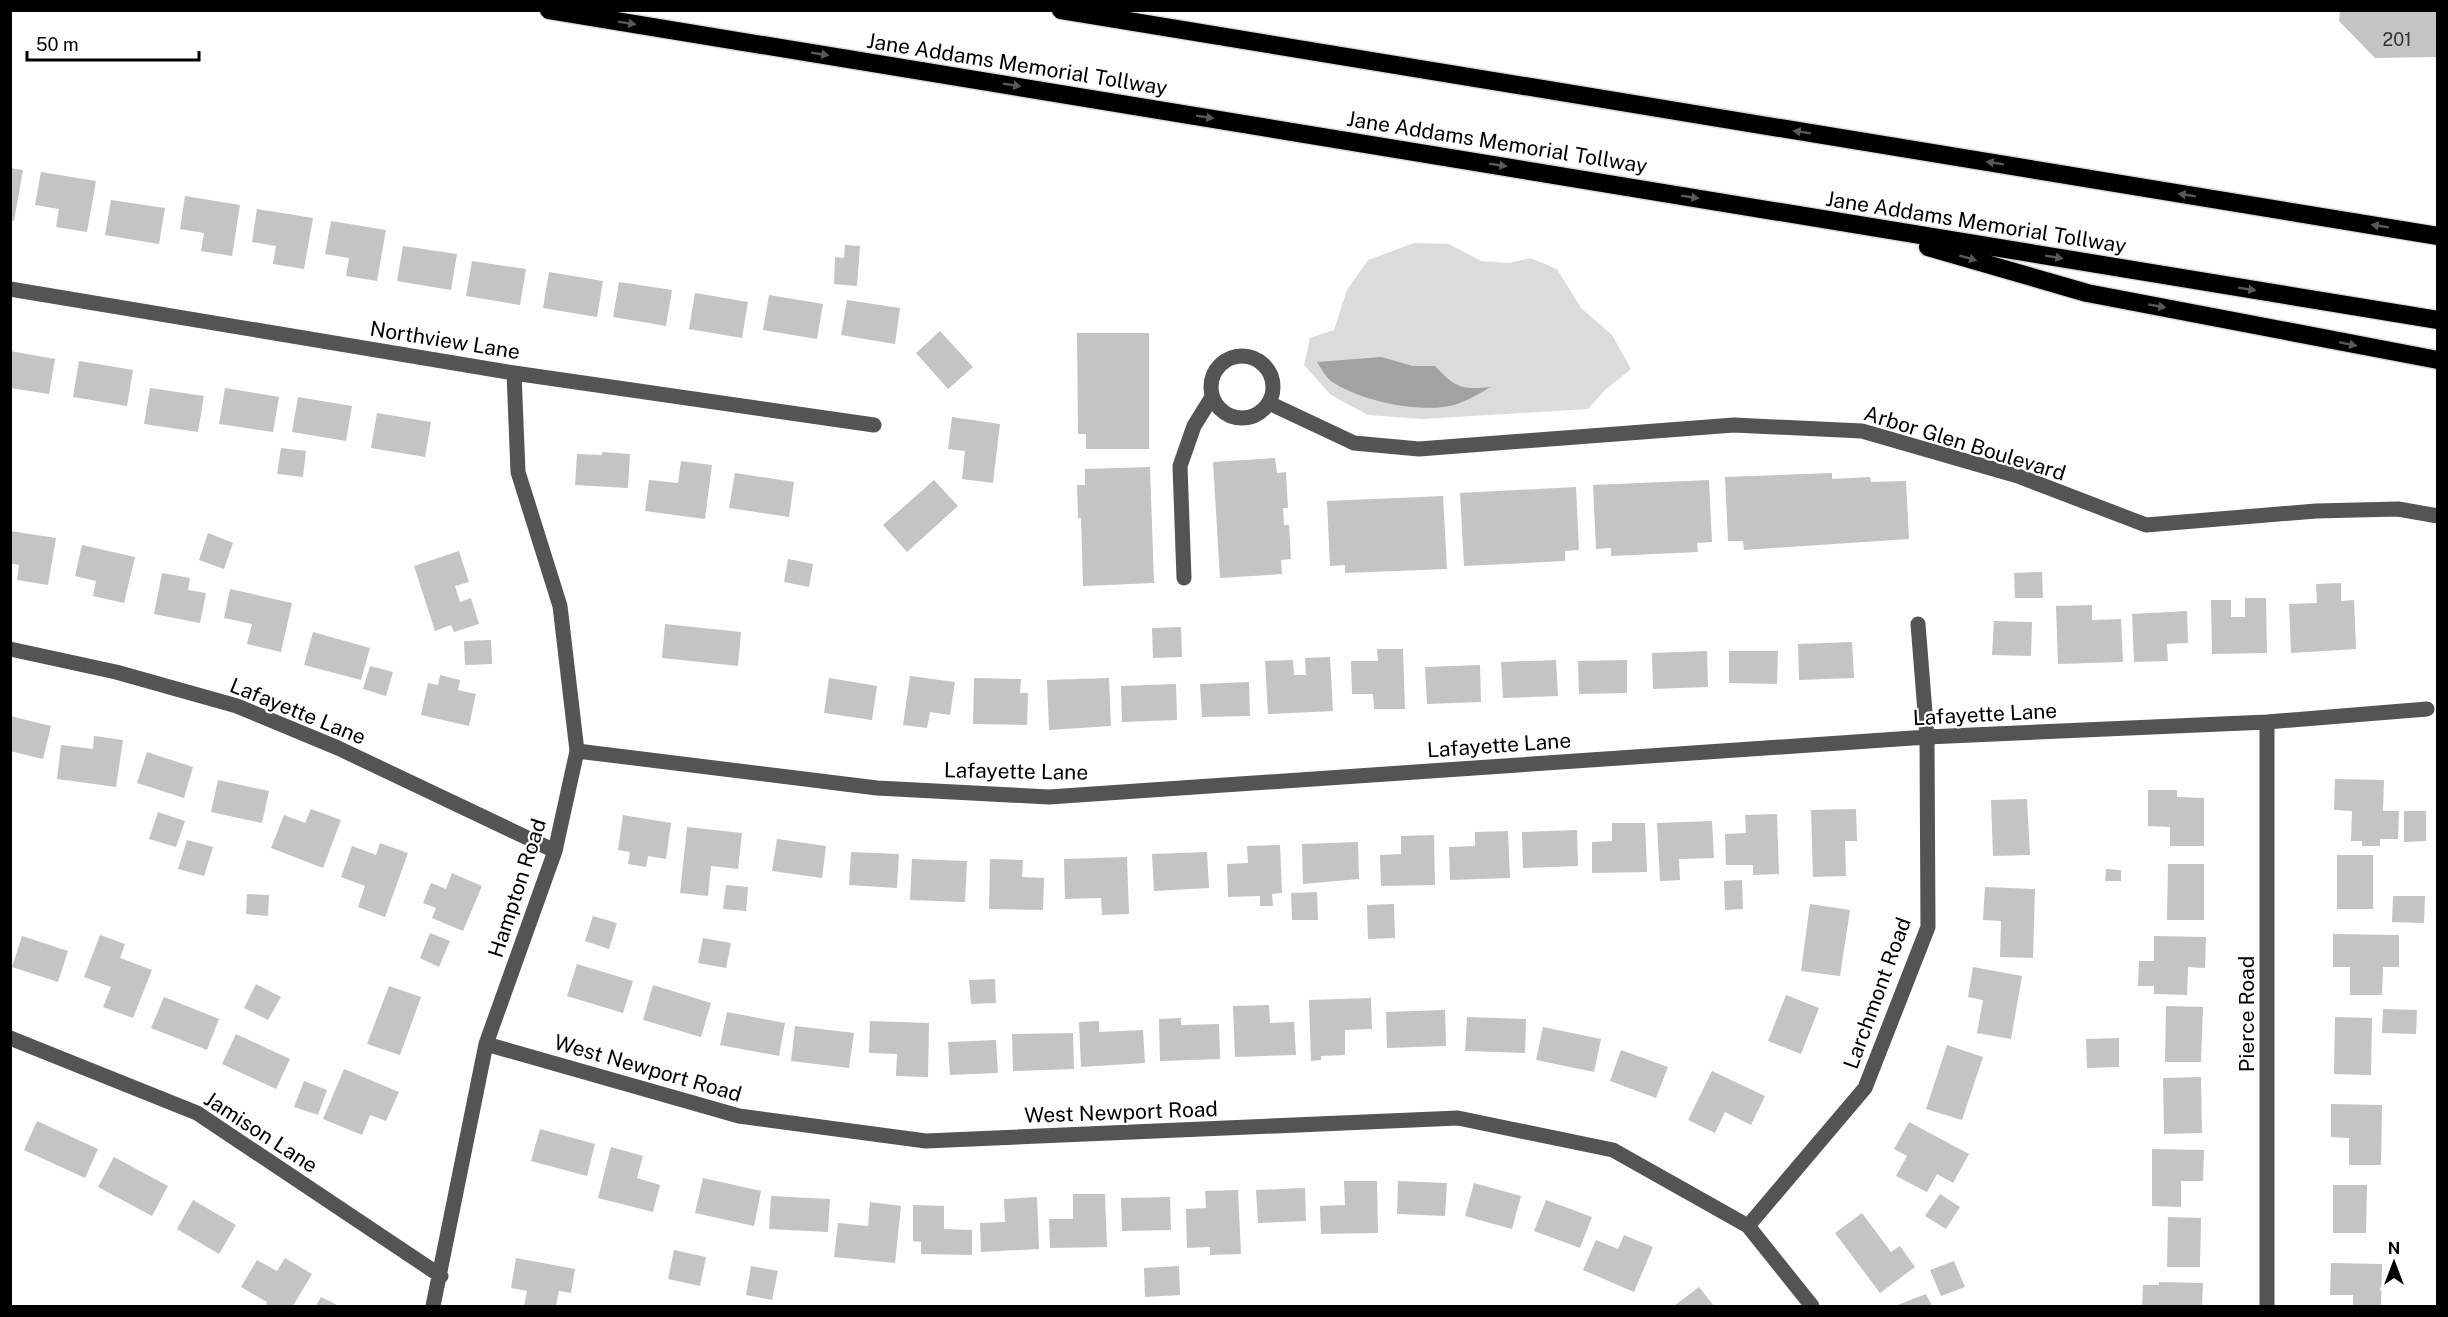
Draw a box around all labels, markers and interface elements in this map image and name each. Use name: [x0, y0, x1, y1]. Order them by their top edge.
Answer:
one-way arrow: [618, 19, 637, 28]
scale bar: [27, 24, 200, 62]
street label: Jane Addams Memorial Tollway: [865, 28, 1169, 100]
house number: 201: [2382, 29, 2412, 50]
text: 50 m: [36, 34, 79, 55]
one-way arrow: [810, 50, 829, 59]
one-way arrow: [1003, 81, 1022, 90]
street label: Jane Addams Memorial Tollway: [1345, 106, 1649, 178]
one-way arrow: [1195, 113, 1214, 122]
one-way arrow: [1793, 127, 1812, 136]
one-way arrow: [1985, 158, 2004, 167]
one-way arrow: [1488, 161, 1507, 170]
street label: Jane Addams Memorial Tollway: [1824, 186, 2128, 258]
one-way arrow: [2178, 190, 2197, 199]
one-way arrow: [1681, 193, 1700, 202]
one-way arrow: [2370, 221, 2389, 230]
one-way arrow: [2045, 253, 2064, 262]
one-way arrow: [1959, 254, 1977, 263]
one-way arrow: [2237, 284, 2256, 293]
one-way arrow: [2148, 302, 2167, 311]
street label: Northview Lane: [368, 316, 522, 364]
one-way arrow: [2339, 340, 2357, 350]
street label: Arbor Glen Boulevard: [1861, 400, 2069, 486]
street label: Lafayette Lane: [226, 672, 370, 750]
street label: Lafayette Lane: [1912, 698, 2058, 730]
street label: Lafayette Lane: [1426, 727, 1572, 763]
street label: Lafayette Lane: [944, 757, 1088, 785]
street label: Hampton Road: [483, 815, 551, 961]
street label: Larchmont Road: [1838, 914, 1916, 1072]
street label: Pierce Road: [2234, 956, 2259, 1072]
street label: West Newport Road: [551, 1029, 745, 1107]
street label: Jamison Lane: [200, 1086, 322, 1178]
street label: West Newport Road: [1024, 1096, 1218, 1128]
north arrow: [2364, 1233, 2424, 1293]
text: N: [2388, 1239, 2400, 1258]

